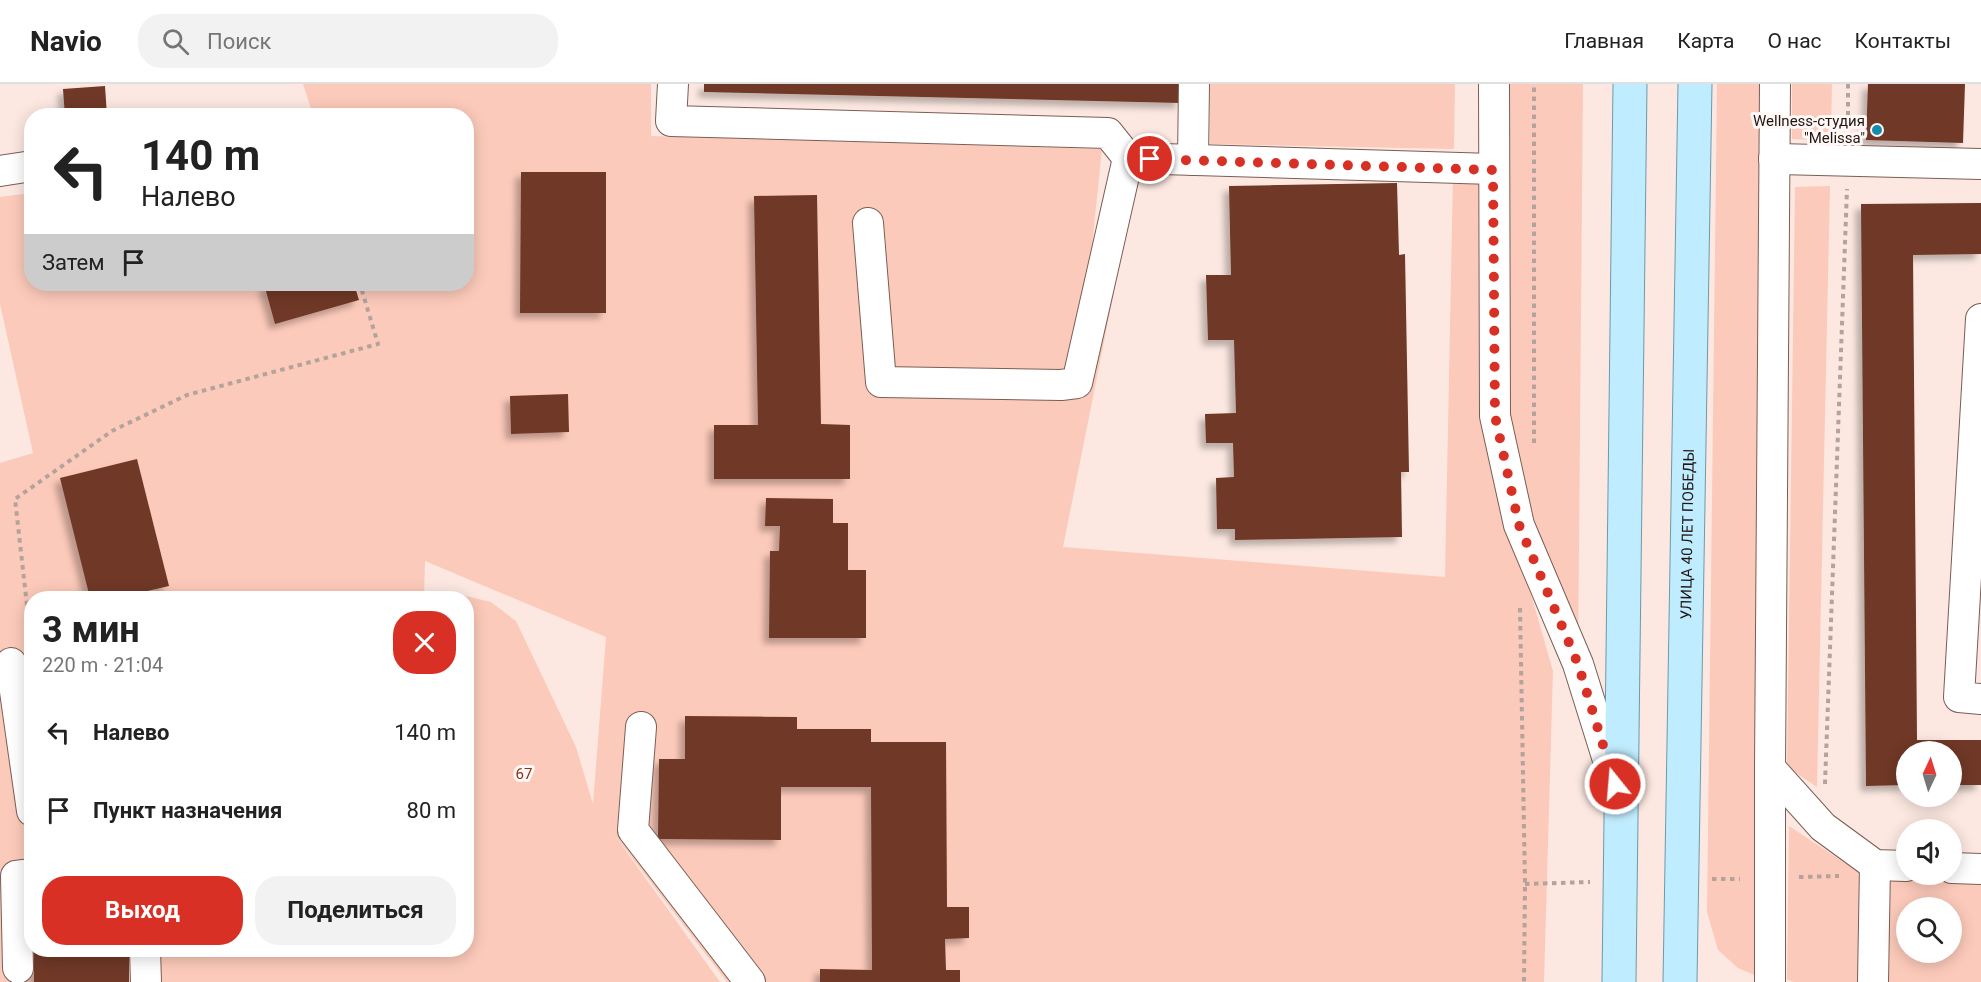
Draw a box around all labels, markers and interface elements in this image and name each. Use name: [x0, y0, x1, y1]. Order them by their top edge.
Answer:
search box: [138, 14, 558, 68]
text: Navio: [30, 25, 102, 58]
icon: search: [159, 25, 192, 58]
text: Поиск: [207, 29, 271, 54]
text: Главная: [1564, 29, 1644, 53]
text: Карта: [1677, 29, 1734, 53]
text: О нас: [1767, 29, 1822, 53]
text: Контакты: [1855, 29, 1951, 53]
place label: Wellness-студия "Melissa": [1753, 112, 1865, 147]
marker: Wellness-студия "Melissa": [1870, 123, 1884, 137]
text: 140 m: [141, 131, 260, 180]
icon: left: [42, 132, 120, 210]
pin: [1124, 133, 1175, 184]
icon: arrive: [1133, 142, 1166, 175]
text: Налево: [141, 181, 236, 213]
icon: arrive: [117, 246, 150, 279]
text: Затем: [42, 250, 105, 275]
street label: УЛИЦА 40 ЛЕТ ПОБЕДЫ: [1677, 449, 1698, 620]
text: 3 мин: [42, 609, 140, 651]
button: close: [393, 611, 456, 674]
text: 220 m · 21:04: [42, 653, 163, 677]
icon: left: [42, 716, 75, 749]
text: Налево: [93, 720, 170, 745]
text: 140 m: [394, 720, 456, 745]
north arrow: [1896, 741, 1962, 807]
map controls: [1896, 741, 1962, 963]
position arrow: [1583, 752, 1647, 816]
park label: 67: [516, 765, 532, 783]
icon: arrive: [42, 794, 75, 827]
text: Пункт назначения: [93, 798, 282, 823]
text: 80 m: [407, 798, 456, 823]
button: sound: [1896, 819, 1962, 885]
button: Выход: [42, 876, 243, 945]
button: Поделиться: [255, 876, 456, 945]
button: search: [1896, 897, 1962, 963]

